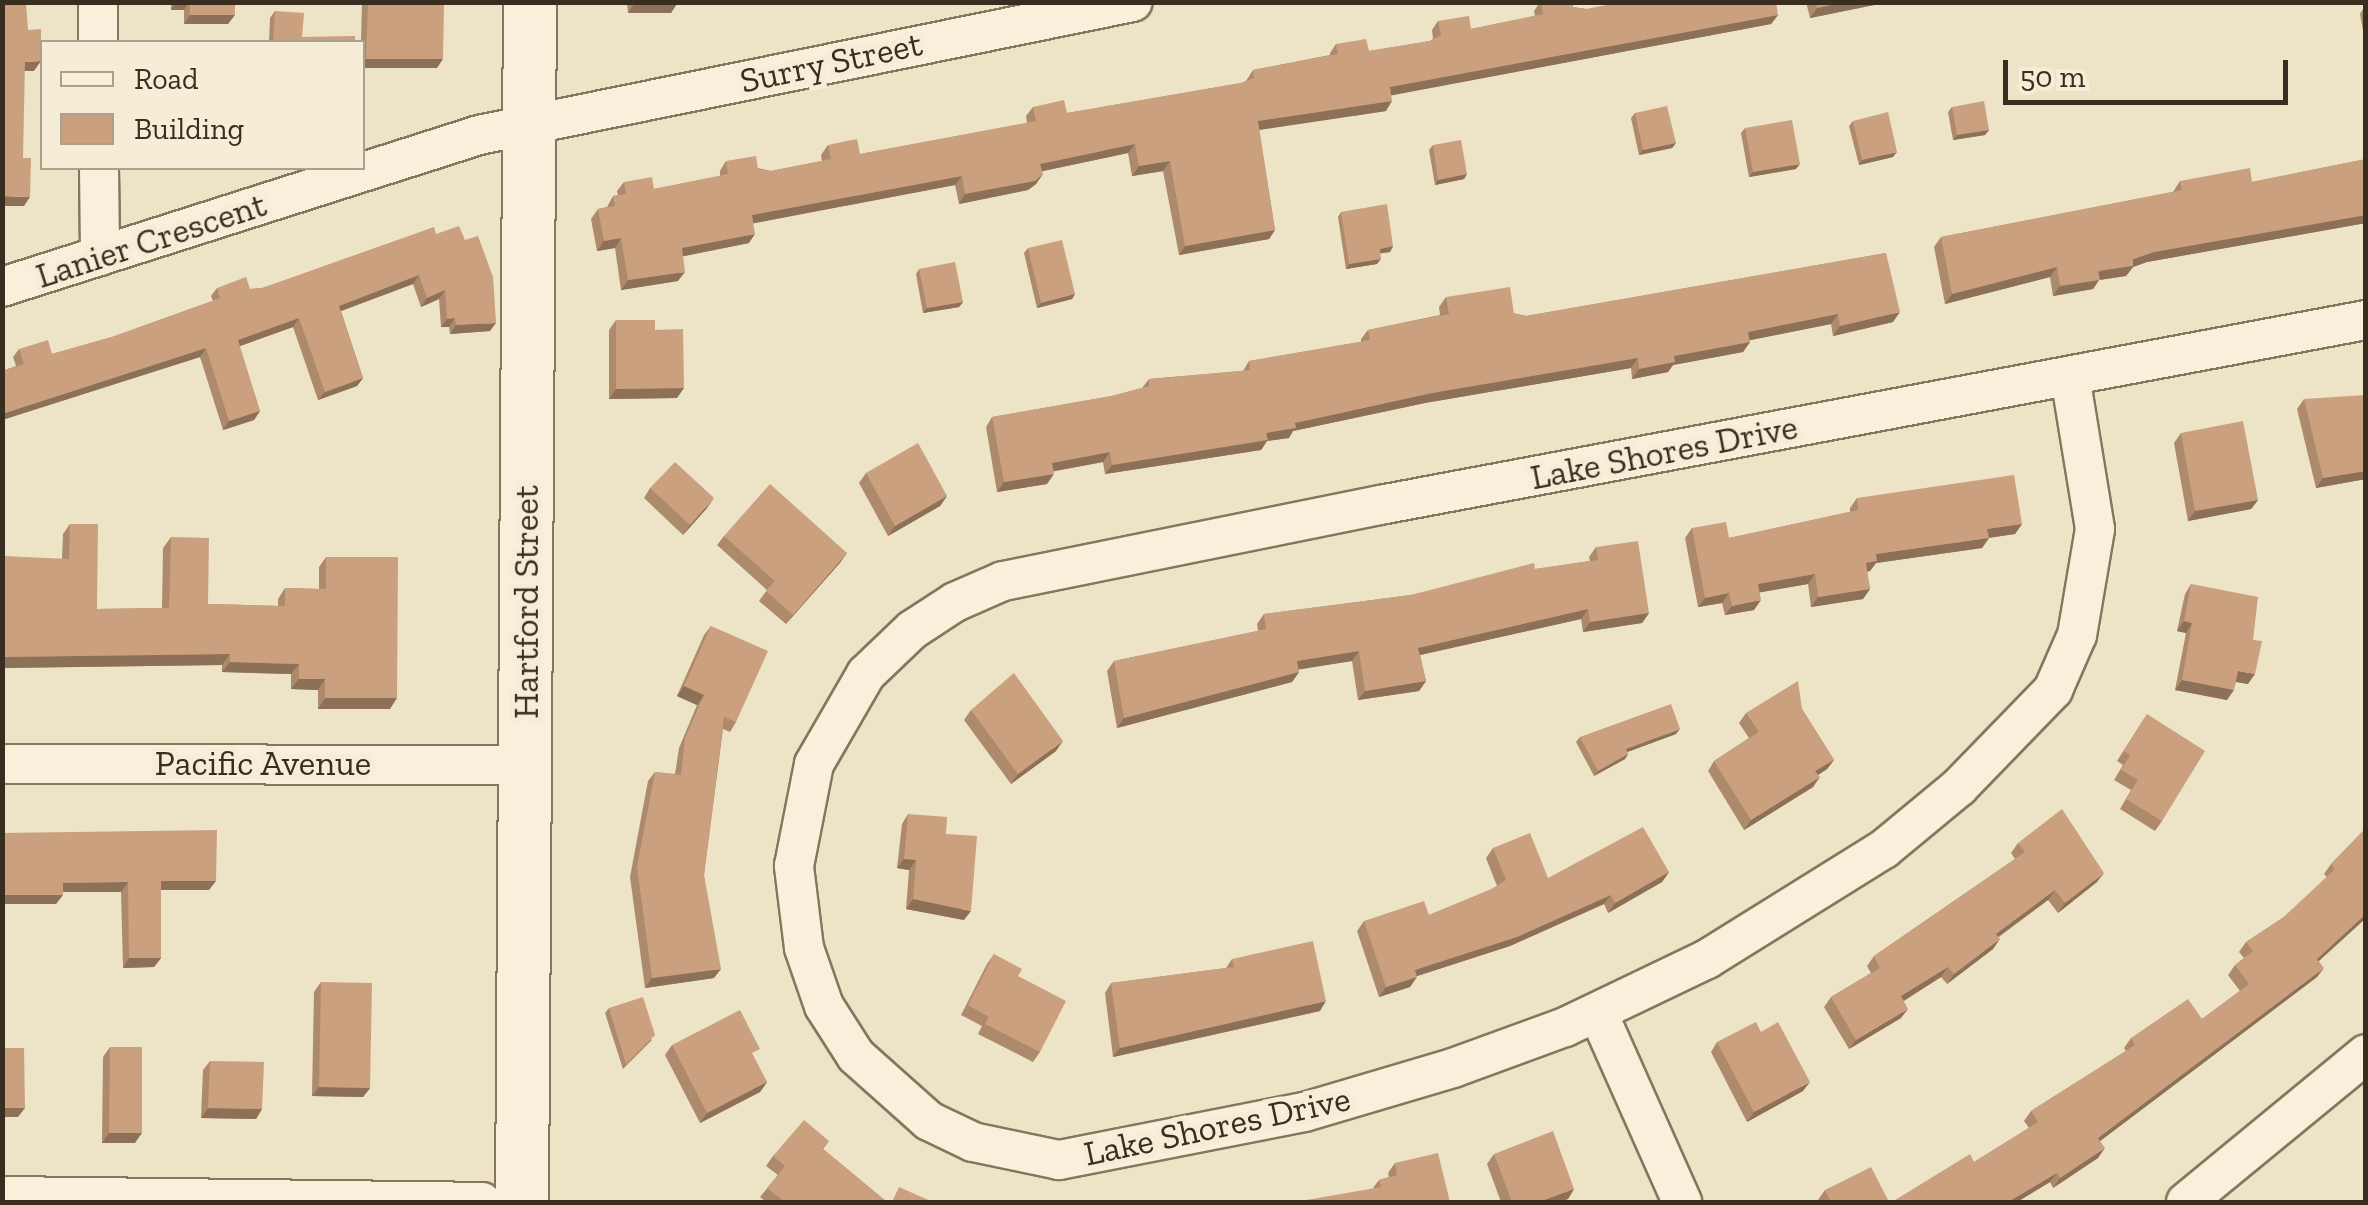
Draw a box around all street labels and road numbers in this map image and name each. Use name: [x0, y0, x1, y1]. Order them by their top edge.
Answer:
street label: Surry Street: [736, 22, 926, 102]
street label: Lanier Crescent: [31, 183, 271, 297]
street label: Lake Shores Drive: [1527, 406, 1801, 498]
street label: Hartford Street: [505, 485, 547, 719]
street label: Pacific Avenue: [154, 742, 372, 784]
street label: Lake Shores Drive: [1080, 1077, 1354, 1175]

